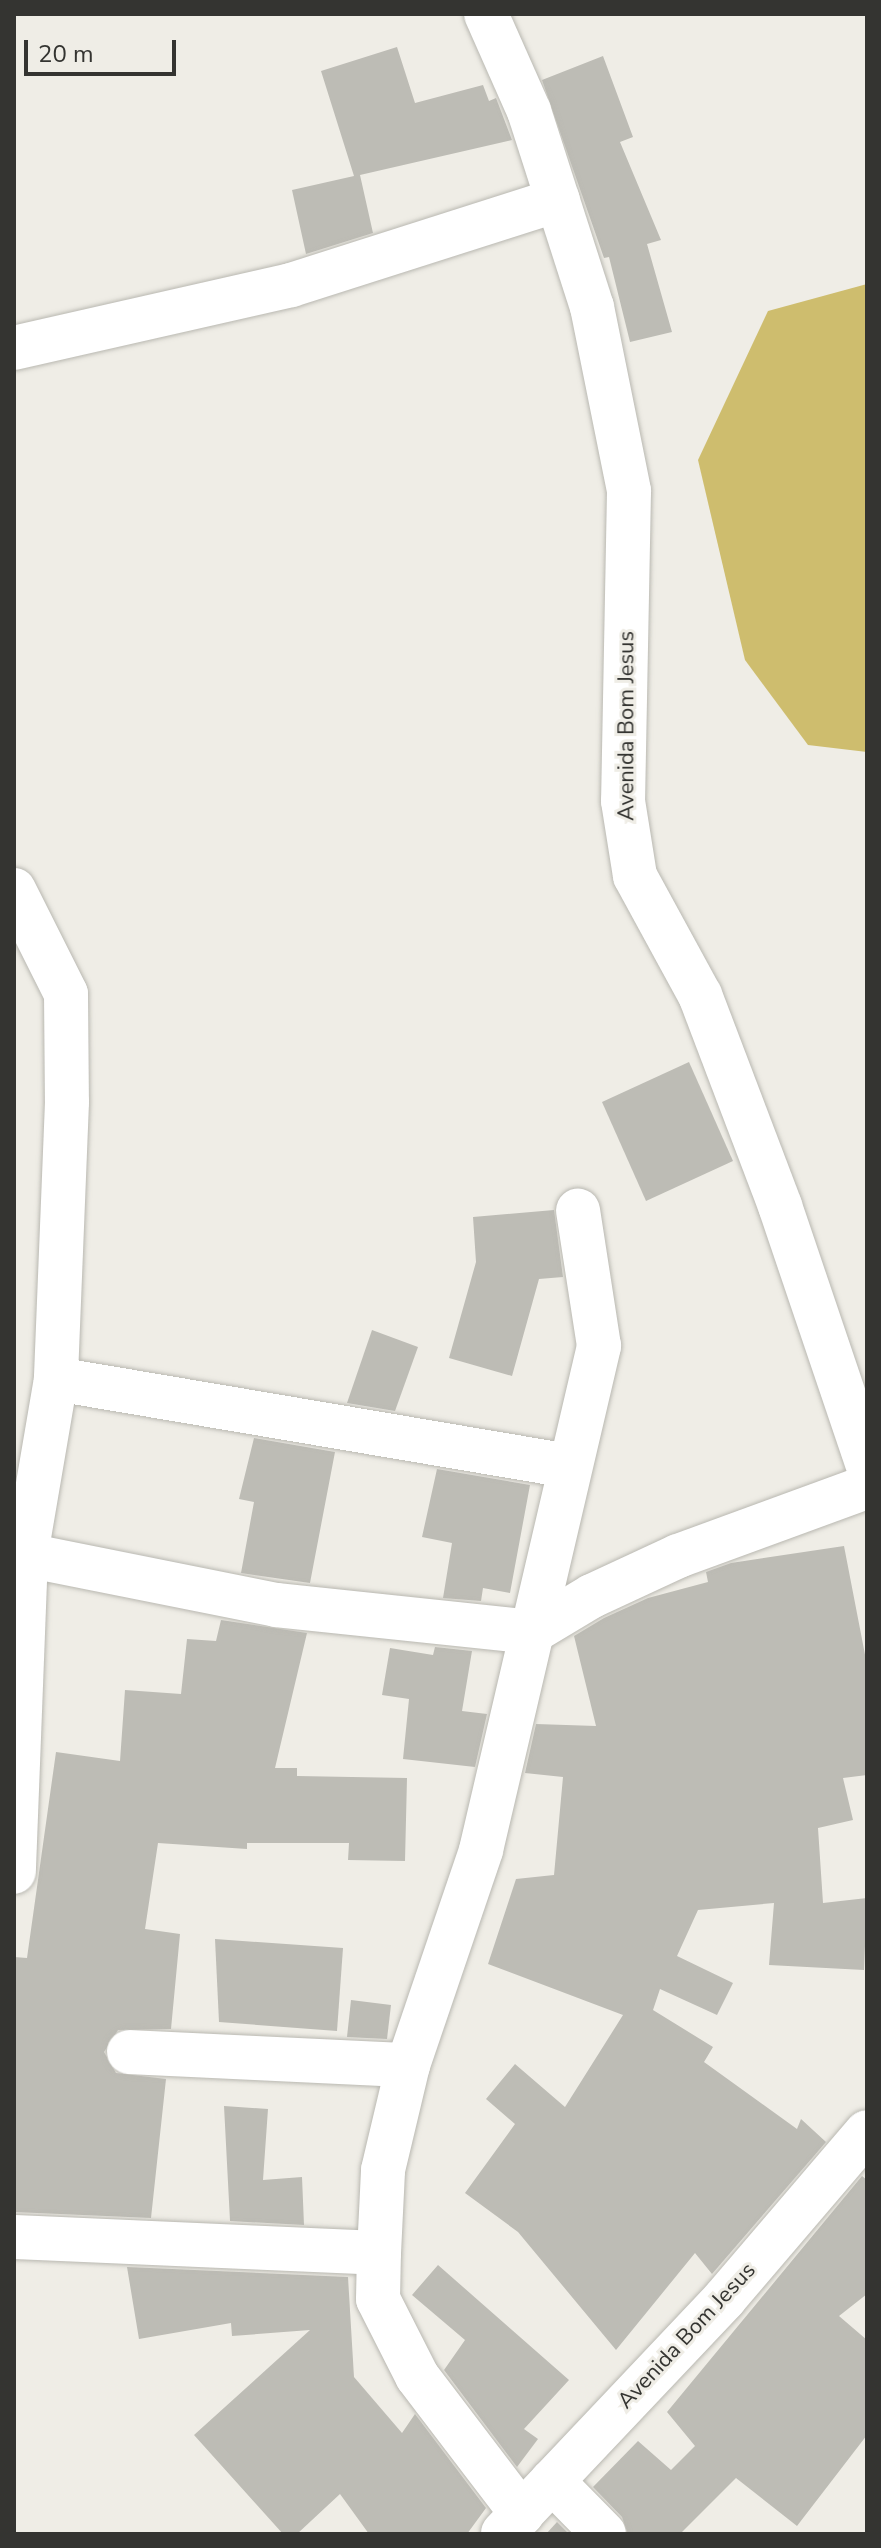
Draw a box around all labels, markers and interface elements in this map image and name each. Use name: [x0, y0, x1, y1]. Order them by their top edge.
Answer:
scale bar: [28, 24, 180, 74]
text: 20 m: [38, 38, 94, 70]
street label: Avenida Bom Jesus: [614, 631, 640, 821]
street label: Avenida Bom Jesus: [613, 2258, 761, 2414]

